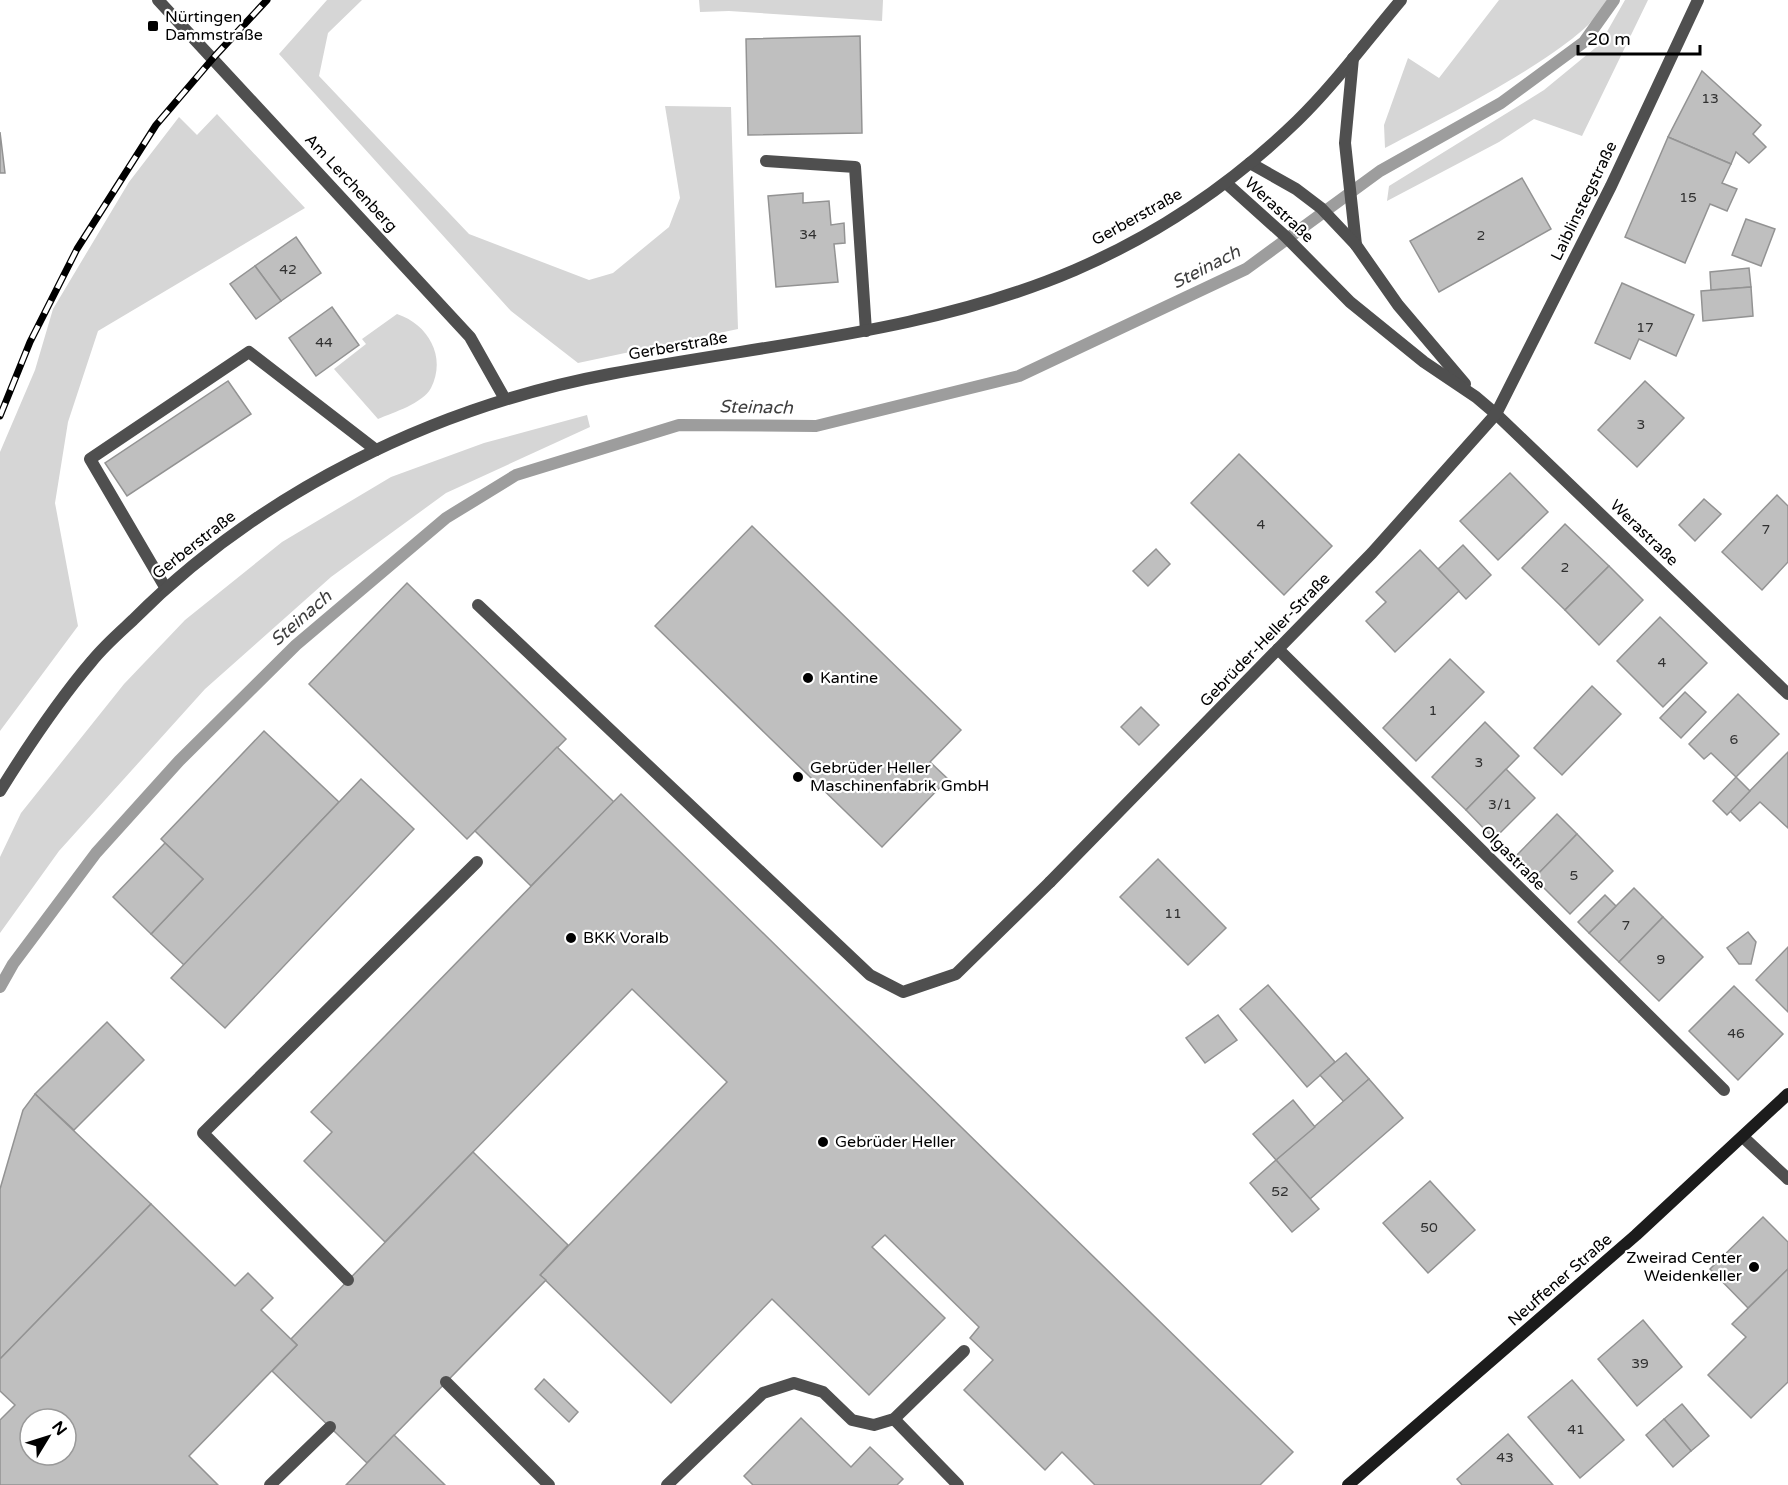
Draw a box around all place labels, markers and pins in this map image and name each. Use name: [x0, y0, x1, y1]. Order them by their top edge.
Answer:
place label: Nürtingen Dammstraße: [165, 7, 263, 45]
marker: Nürtingen Dammstraße: [146, 19, 160, 33]
place label: Kantine: [820, 668, 878, 688]
marker: Kantine: [801, 671, 815, 685]
place label: Gebrüder Heller Maschinenfabrik GmbH: [810, 758, 989, 796]
marker: Gebrüder Heller Maschinenfabrik GmbH: [791, 770, 805, 784]
place label: BKK Voralb: [583, 928, 669, 948]
marker: BKK Voralb: [564, 931, 578, 945]
place label: Gebrüder Heller: [835, 1132, 957, 1152]
marker: Gebrüder Heller: [816, 1135, 830, 1149]
place label: Zweirad Center Weidenkeller: [1626, 1248, 1743, 1286]
marker: Zweirad Center Weidenkeller: [1747, 1260, 1761, 1274]

